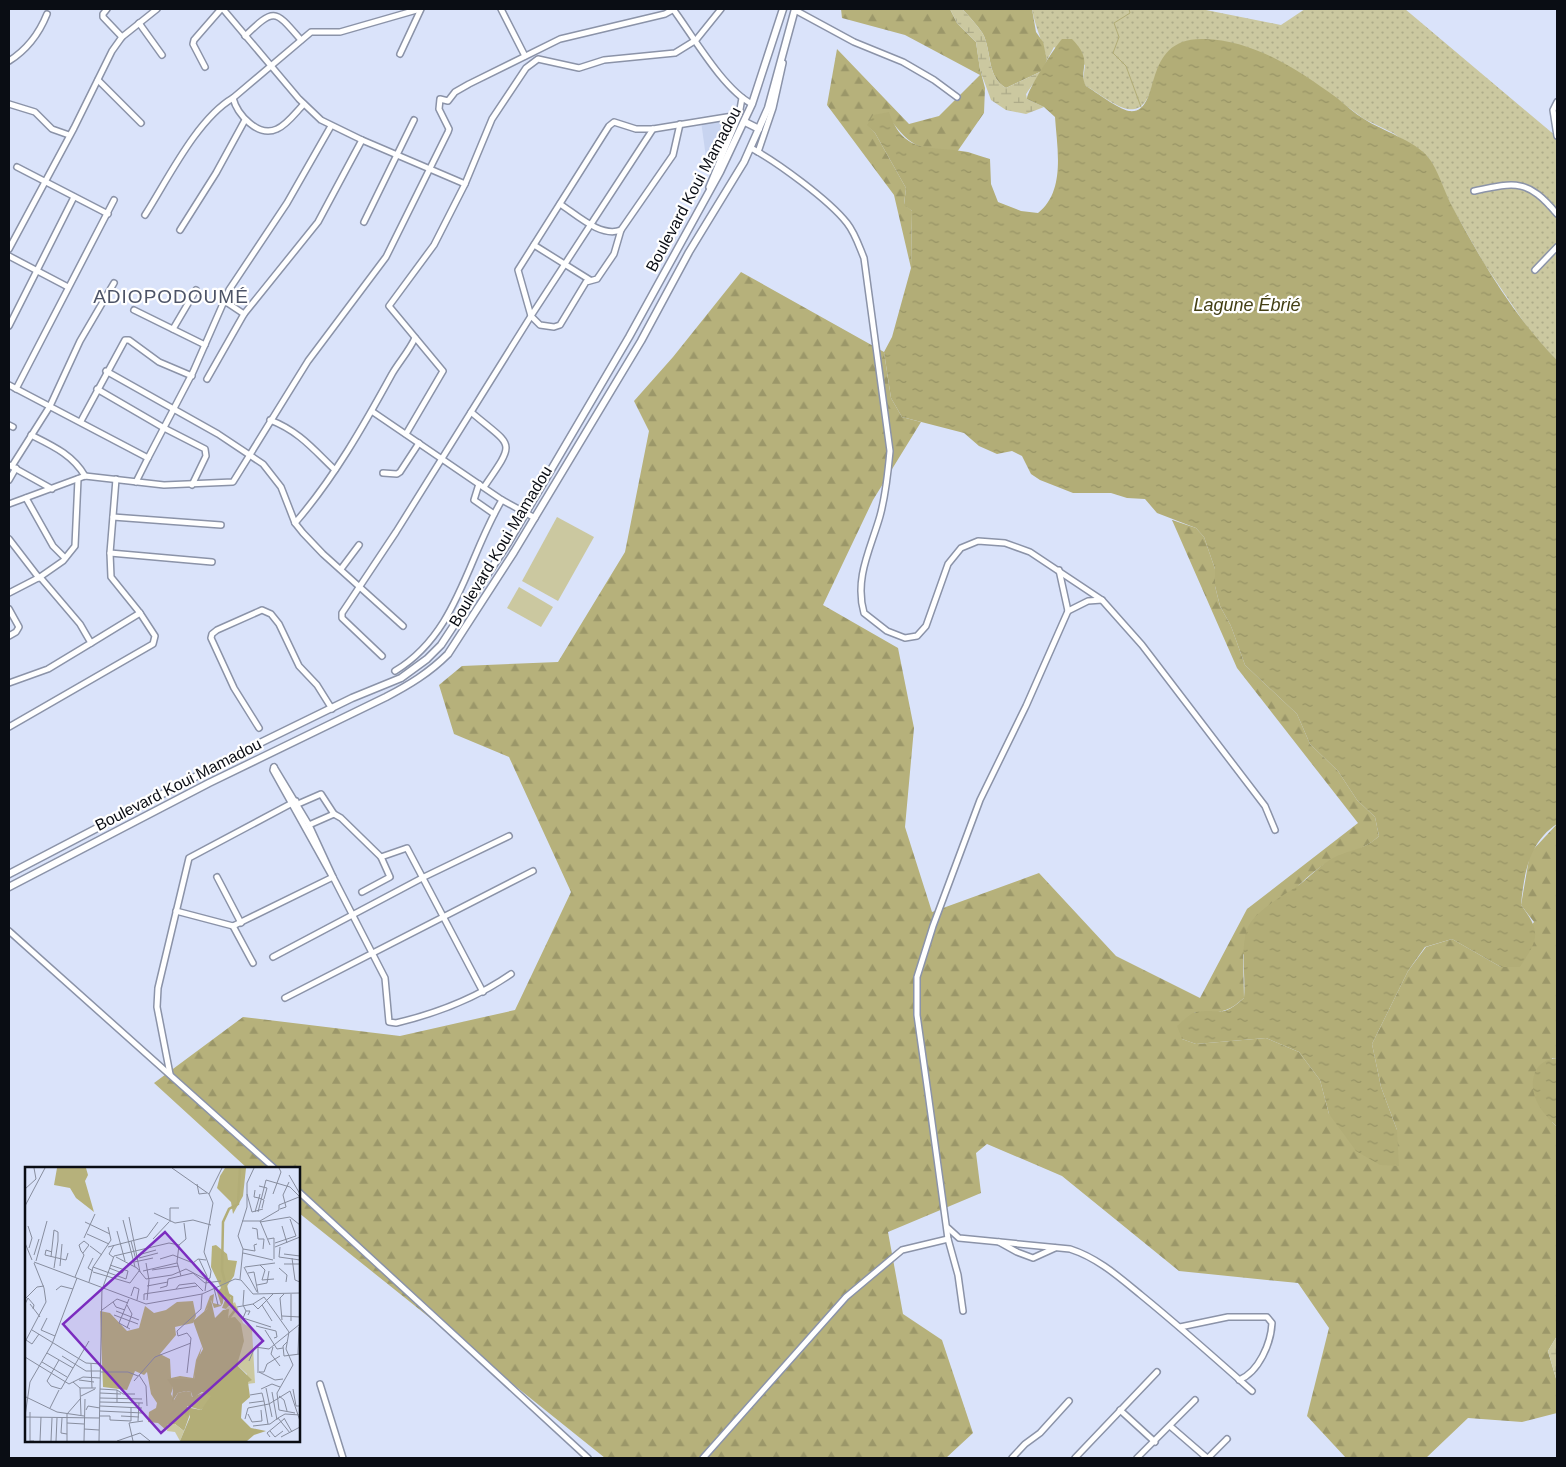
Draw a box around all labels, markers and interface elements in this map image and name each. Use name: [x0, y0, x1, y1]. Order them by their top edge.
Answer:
street label: Boulevard Koui Mamadou: [643, 104, 744, 275]
district label: ADIOPODOUMÉ: [93, 286, 249, 307]
water label: Lagune Ébrié: [1193, 295, 1301, 315]
street label: Boulevard Koui Mamadou: [446, 463, 555, 630]
street label: Boulevard Koui Mamadou: [92, 735, 264, 834]
inset map: [25, 1167, 300, 1442]

